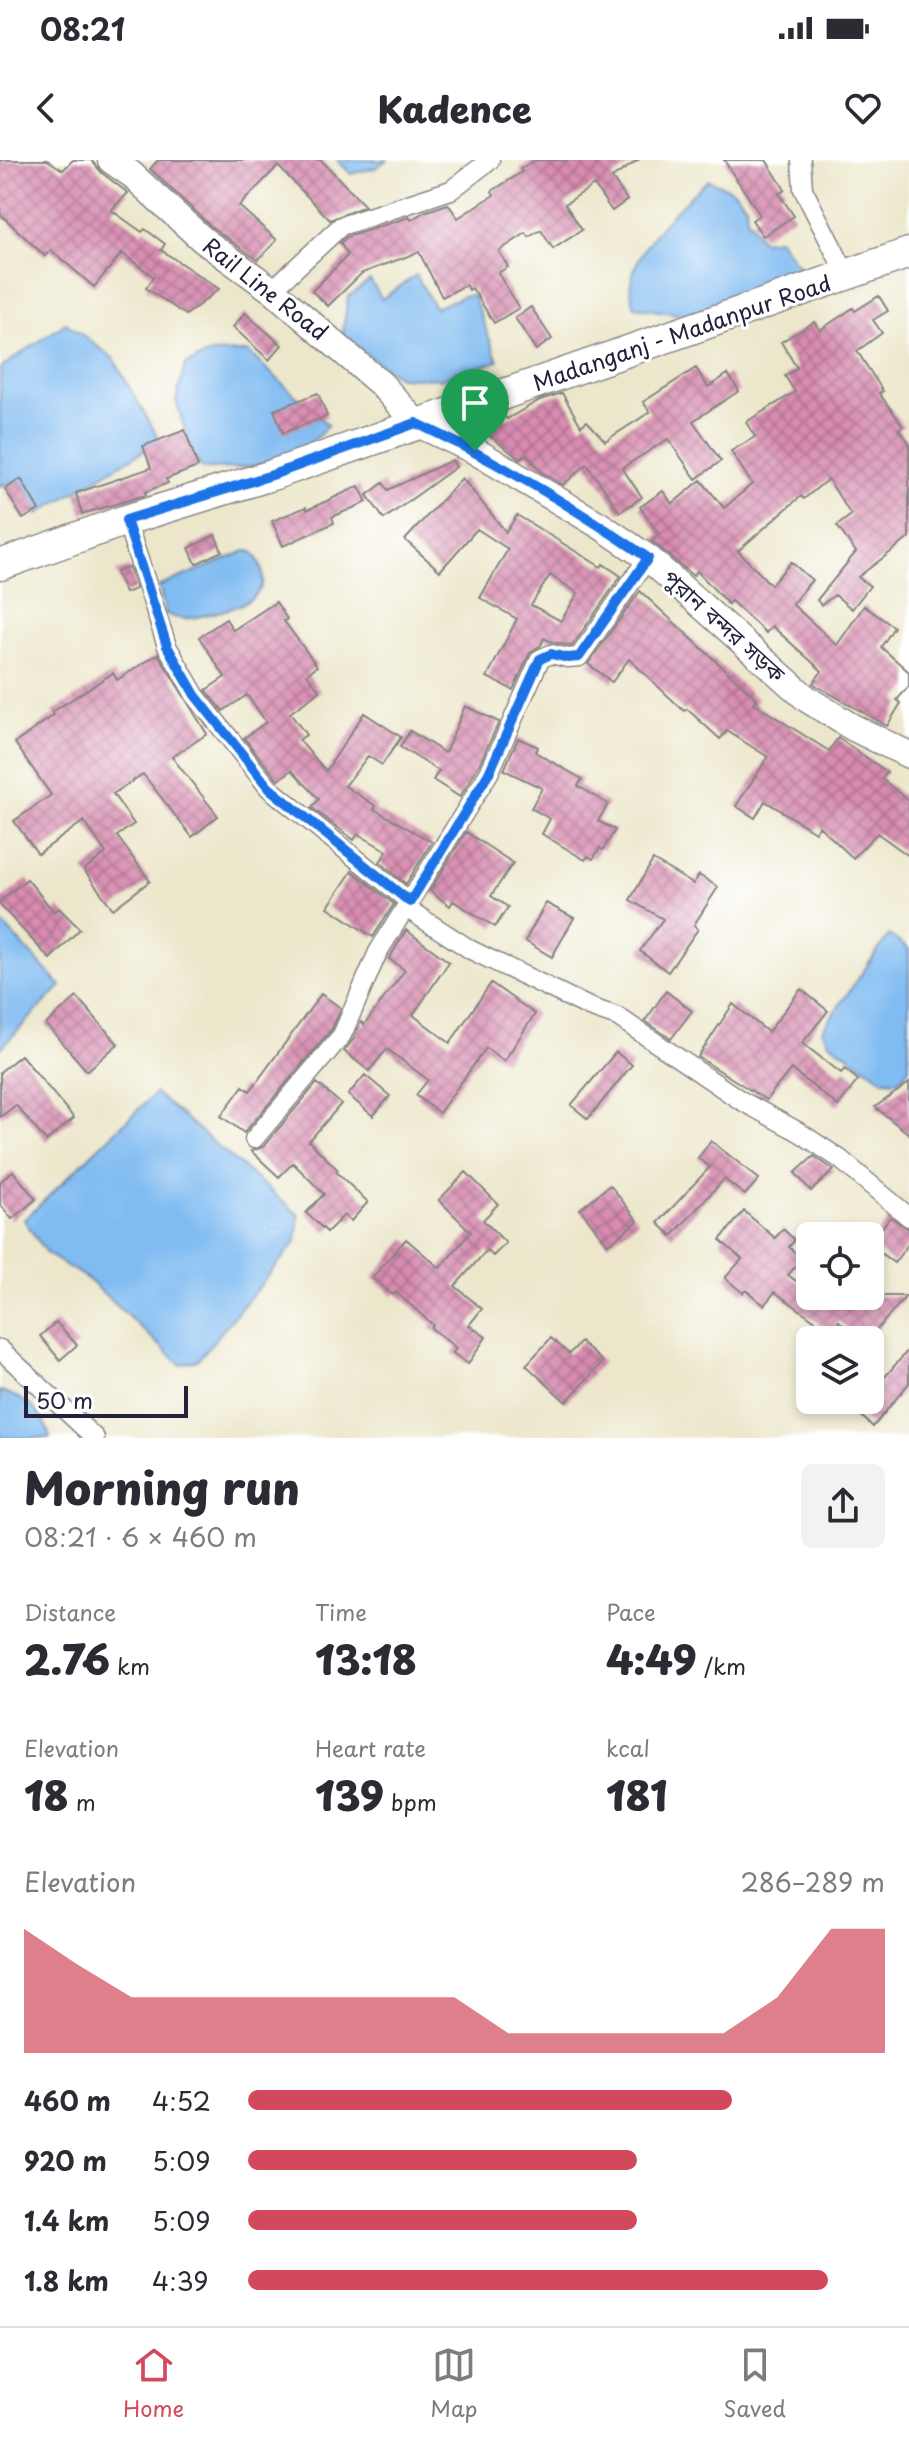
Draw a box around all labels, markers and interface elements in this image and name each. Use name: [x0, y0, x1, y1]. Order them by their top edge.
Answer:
text: 08:21: [40, 6, 125, 51]
text: Kadence: [377, 81, 532, 135]
icon: back: [24, 86, 68, 130]
icon: heart: [841, 86, 885, 130]
street label: Rail Line Road: [196, 228, 335, 347]
street label: Madanganj - Madanpur Road: [528, 265, 835, 398]
pin: [441, 369, 509, 451]
icon: arrive: [453, 381, 497, 425]
street label: পুরান বন্দর সড়ক: [657, 561, 794, 689]
map controls: [796, 1222, 884, 1414]
button: locate: [796, 1222, 884, 1310]
button: layers: [796, 1326, 884, 1414]
scale bar: [24, 1382, 188, 1418]
text: 50 m: [36, 1383, 93, 1416]
text: Morning run: [24, 1454, 300, 1520]
button: share: [801, 1464, 885, 1548]
text: 08:21 · 6 × 460 m: [24, 1517, 257, 1556]
text: Distance: [24, 1595, 116, 1628]
text: Time: [315, 1595, 367, 1628]
text: Pace: [606, 1595, 656, 1628]
text: 2.76: [24, 1628, 110, 1689]
text: 13:18: [315, 1628, 417, 1689]
text: 4:49: [606, 1628, 697, 1689]
text: km: [110, 1649, 150, 1682]
text: /km: [697, 1649, 746, 1682]
text: Elevation: [24, 1731, 119, 1764]
text: Heart rate: [315, 1731, 426, 1764]
text: kcal: [606, 1731, 650, 1764]
text: 18: [24, 1764, 68, 1825]
text: 139: [315, 1764, 384, 1825]
text: 181: [606, 1764, 667, 1825]
text: m: [68, 1785, 96, 1818]
text: bpm: [384, 1785, 437, 1818]
text: Elevation: [24, 1862, 136, 1901]
text: 286–289 m: [740, 1862, 885, 1901]
text: 460 m: [24, 2081, 111, 2120]
text: 4:52: [152, 2081, 211, 2120]
text: 920 m: [24, 2141, 107, 2180]
text: 5:09: [152, 2141, 210, 2180]
text: 1.4 km: [24, 2201, 109, 2240]
text: 5:09: [152, 2201, 210, 2240]
text: 1.8 km: [24, 2261, 109, 2300]
text: 4:39: [152, 2261, 208, 2300]
tab: Home: [123, 2343, 184, 2424]
tab: Map: [430, 2343, 477, 2424]
tab: Saved: [723, 2343, 786, 2424]

